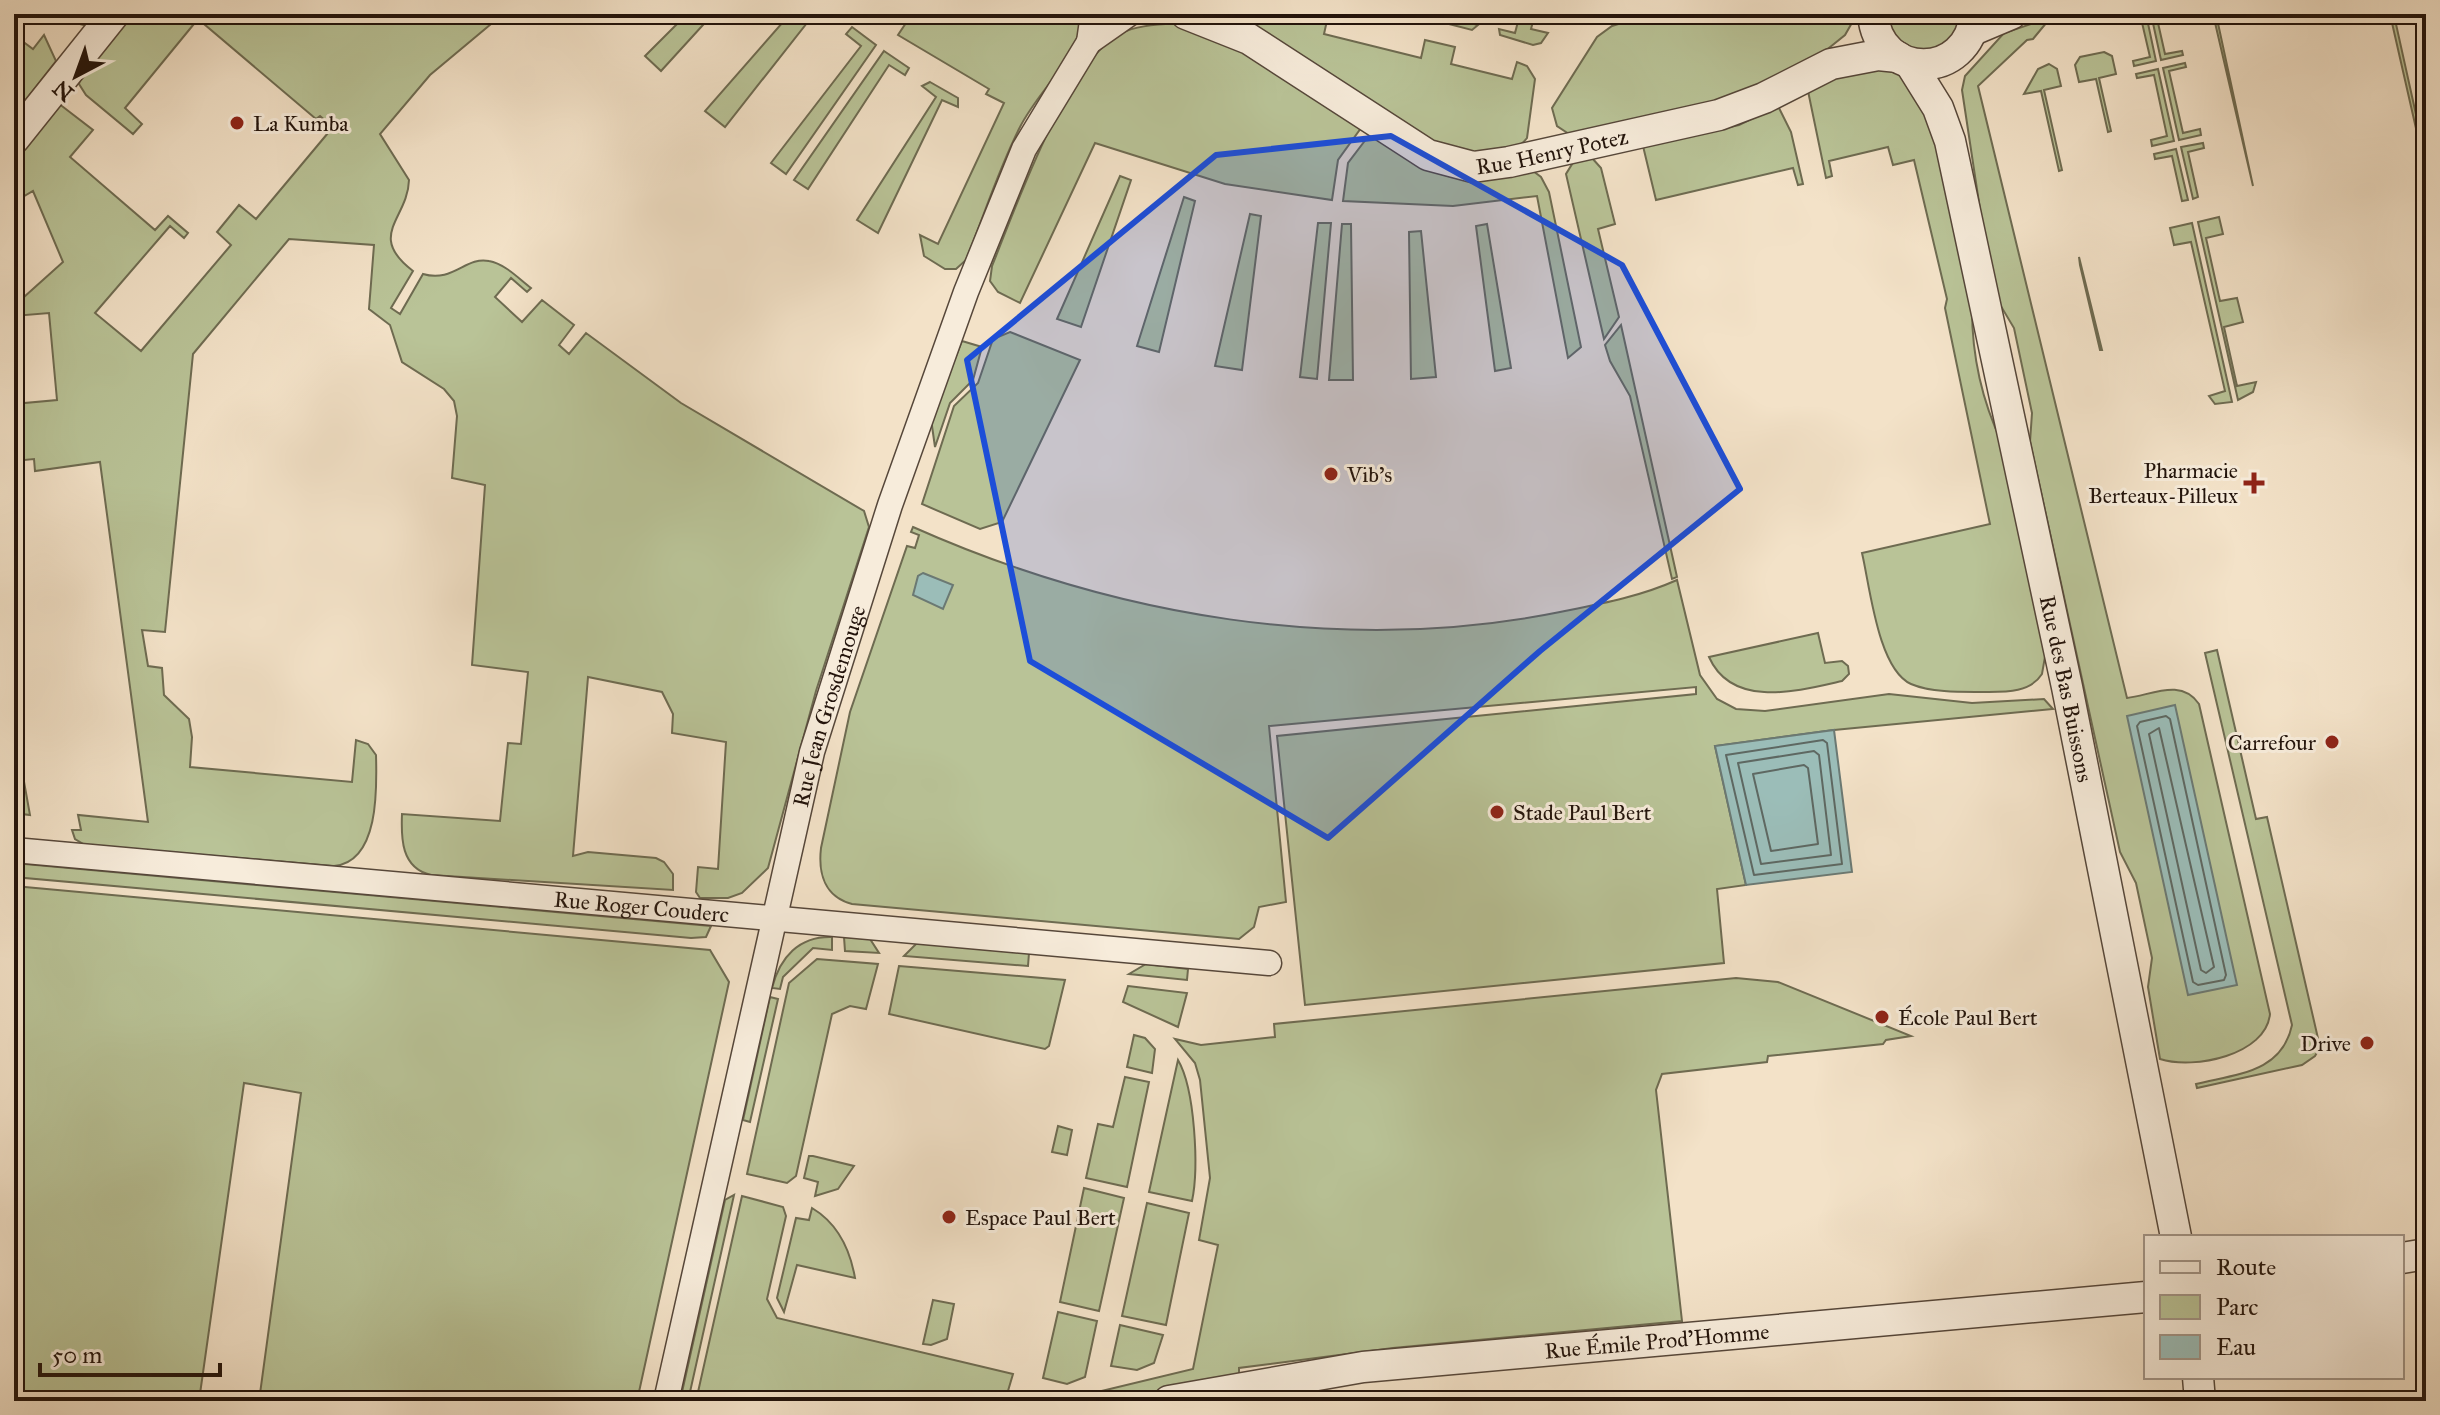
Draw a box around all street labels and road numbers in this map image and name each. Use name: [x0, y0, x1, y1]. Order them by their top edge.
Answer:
street label: Rue Henry Potez: [1474, 123, 1630, 180]
street label: Rue des Bas Buissons: [2034, 593, 2099, 784]
street label: Rue Jean Grosdemouge: [787, 602, 872, 810]
street label: Rue Roger Couderc: [553, 886, 730, 928]
street label: Rue Émile Prod'Homme: [1543, 1318, 1770, 1365]

